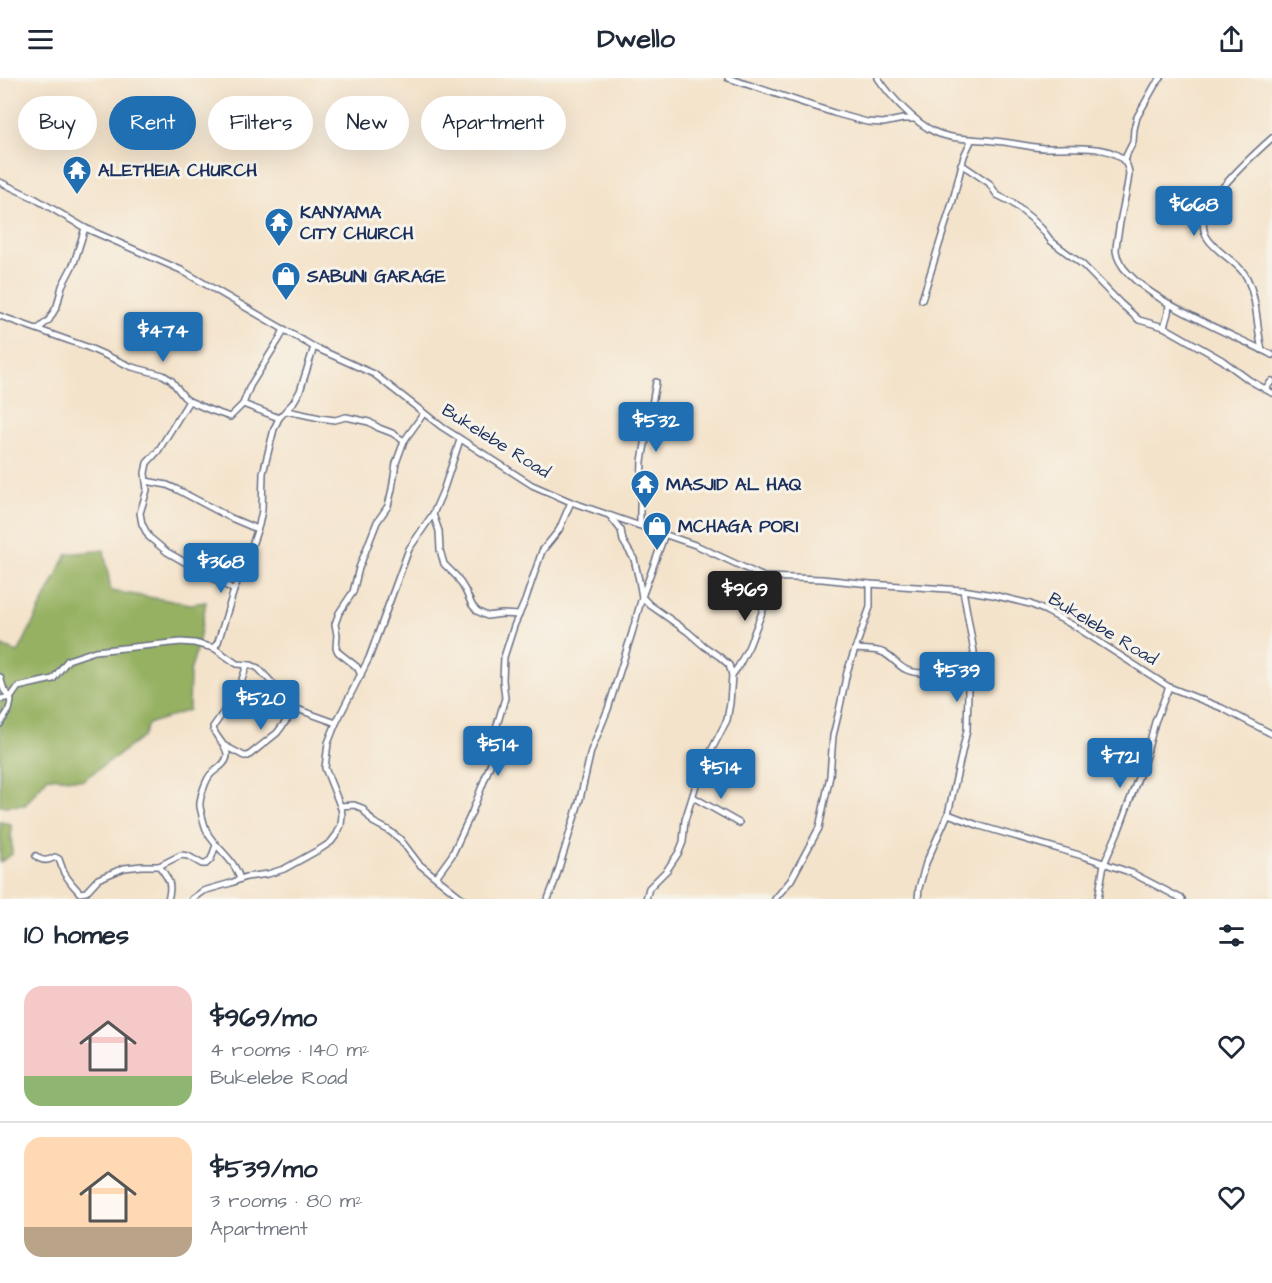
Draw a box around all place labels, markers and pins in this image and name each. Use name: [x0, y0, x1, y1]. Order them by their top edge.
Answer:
temple icon: ALETHEIA CHURCH: [61, 154, 93, 196]
place label: ALETHEIA CHURCH: [98, 158, 257, 183]
pin: $668: [1158, 186, 1230, 237]
place label: KANYAMA CITY CHURCH: [300, 200, 414, 246]
temple icon: KANYAMA CITY CHURCH: [263, 206, 295, 248]
shop icon: SABUNI GARAGE: [270, 260, 302, 302]
place label: SABUNI GARAGE: [306, 264, 446, 289]
pin: $474: [127, 312, 199, 363]
pin: $532: [620, 402, 692, 453]
temple icon: MASJID AL HAQ: [629, 468, 661, 510]
place label: MASJID AL HAQ: [666, 472, 802, 497]
shop icon: MCHAGA PORI: [641, 510, 673, 552]
place label: MCHAGA PORI: [678, 514, 799, 539]
pin: $368: [185, 543, 257, 594]
pin: $969: [709, 571, 781, 622]
pin: $539: [921, 652, 993, 703]
pin: $520: [225, 680, 297, 731]
pin: $514: [462, 726, 534, 777]
pin: $721: [1084, 738, 1156, 789]
pin: $514: [685, 749, 757, 800]

